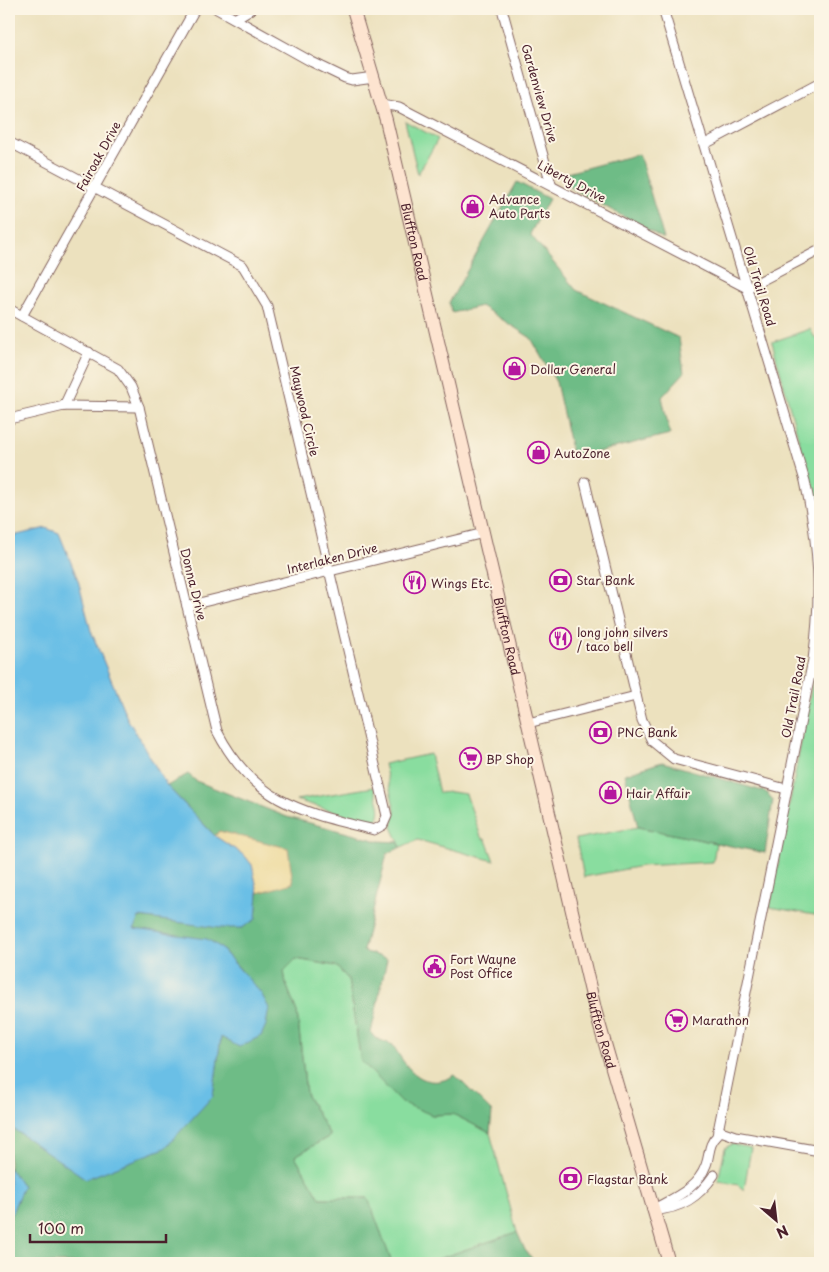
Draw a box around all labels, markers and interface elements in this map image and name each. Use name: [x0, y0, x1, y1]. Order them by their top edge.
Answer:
street label: Gardenview Drive: [517, 42, 563, 144]
street label: Fairoak Drive: [71, 117, 125, 194]
street label: Liberty Drive: [535, 155, 609, 207]
place label: Advance Auto Parts: [489, 190, 550, 222]
shop icon: Advance Auto Parts: [461, 194, 485, 218]
street label: Bluffton Road: [397, 201, 433, 283]
street label: Old Trail Road: [739, 244, 781, 328]
shop icon: Dollar General: [502, 357, 526, 381]
place label: Dollar General: [530, 360, 616, 378]
street label: Maywood Circle: [286, 364, 324, 459]
shop icon: AutoZone: [526, 441, 550, 465]
place label: AutoZone: [554, 444, 611, 462]
street label: Interlaken Drive: [285, 538, 379, 578]
street label: Donna Drive: [176, 546, 212, 622]
bank icon: Star Bank: [548, 568, 572, 592]
restaurant icon: Wings Etc.: [403, 571, 427, 595]
place label: Star Bank: [576, 571, 635, 589]
place label: Wings Etc.: [431, 574, 493, 592]
street label: Bluffton Road: [490, 595, 525, 677]
place label: long john silvers / taco bell: [577, 623, 669, 655]
restaurant icon: long john silvers / taco bell: [549, 627, 573, 651]
street label: Old Trail Road: [776, 655, 810, 739]
bank icon: PNC Bank: [589, 720, 613, 744]
place label: PNC Bank: [617, 723, 677, 741]
supermarket icon: BP Shop: [458, 747, 482, 771]
place label: BP Shop: [486, 750, 534, 768]
shop icon: Hair Affair: [598, 781, 622, 805]
place label: Hair Affair: [626, 784, 690, 802]
place label: Fort Wayne Post Office: [450, 950, 517, 982]
public building icon: Fort Wayne Post Office: [422, 954, 446, 978]
street label: Bluffton Road: [582, 990, 621, 1071]
supermarket icon: Marathon: [664, 1008, 688, 1032]
place label: Marathon: [692, 1011, 749, 1029]
bank icon: Flagstar Bank: [559, 1167, 583, 1191]
place label: Flagstar Bank: [587, 1170, 668, 1188]
north arrow: [752, 1194, 802, 1244]
scale bar: [30, 1212, 166, 1244]
text: 100 m: [38, 1216, 84, 1239]
text: N: [773, 1220, 792, 1244]

